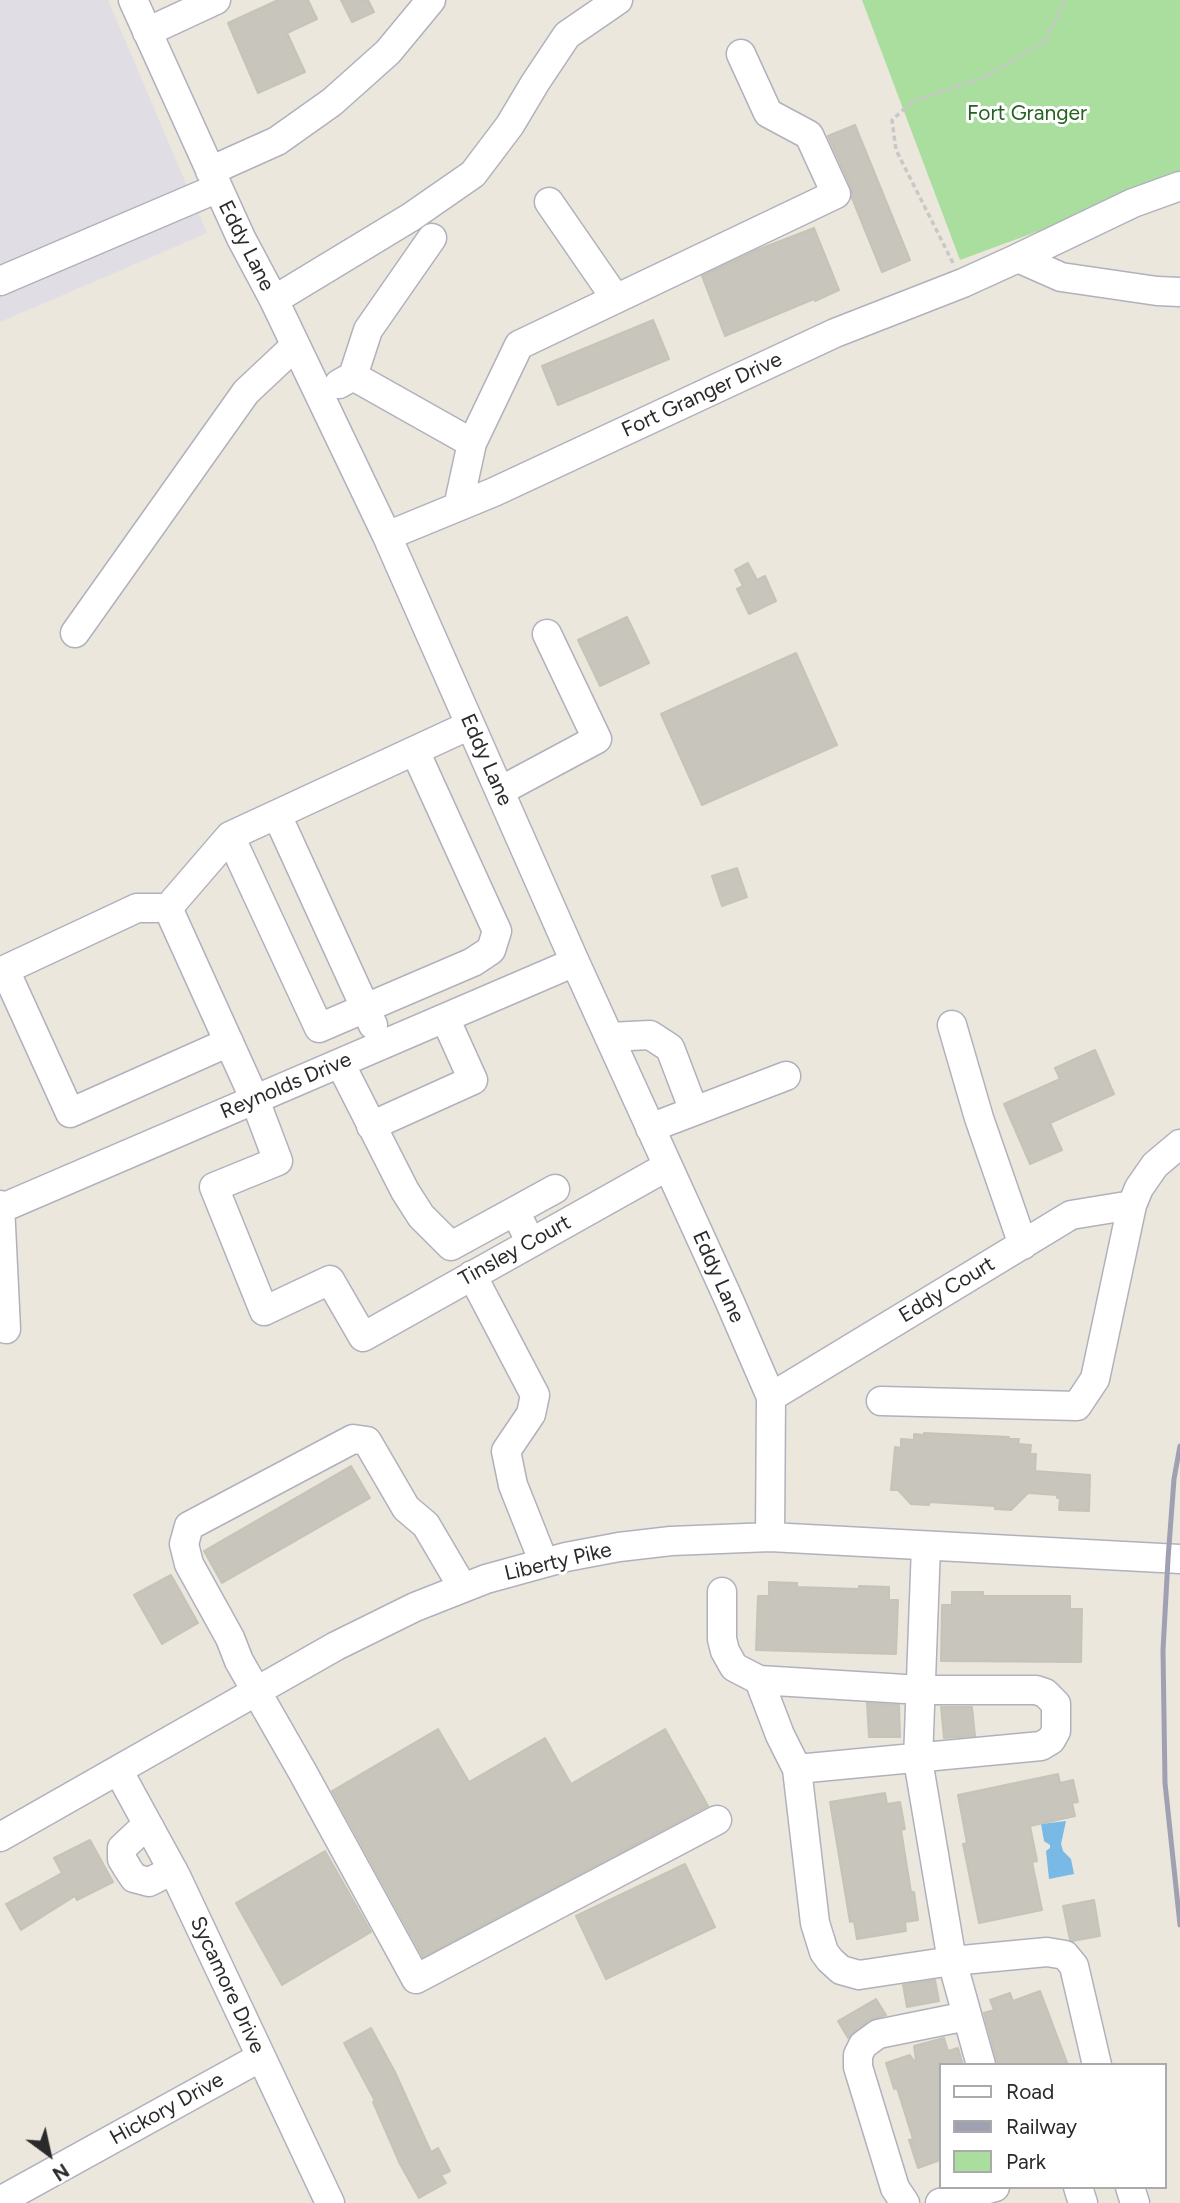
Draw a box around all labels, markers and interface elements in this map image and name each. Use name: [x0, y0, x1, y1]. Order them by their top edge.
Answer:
park label: Fort Granger: [967, 101, 1087, 127]
street label: Eddy Lane: [213, 197, 279, 295]
street label: Fort Granger Drive: [618, 347, 786, 443]
street label: Eddy Lane: [455, 710, 517, 810]
street label: Reynolds Drive: [217, 1047, 355, 1125]
street label: Tinsley Court: [455, 1210, 575, 1292]
street label: Eddy Lane: [687, 1227, 749, 1327]
street label: Eddy Court: [895, 1252, 999, 1328]
street label: Liberty Pike: [502, 1537, 614, 1587]
street label: Sycamore Drive: [184, 1913, 270, 2057]
legend: [939, 2063, 1166, 2189]
street label: Hickory Drive: [106, 2067, 228, 2151]
text: Road: [1006, 2079, 1054, 2104]
text: Railway: [1006, 2114, 1077, 2139]
north arrow: [14, 2119, 84, 2189]
text: Park: [1006, 2149, 1046, 2174]
text: N: [48, 2158, 73, 2186]

